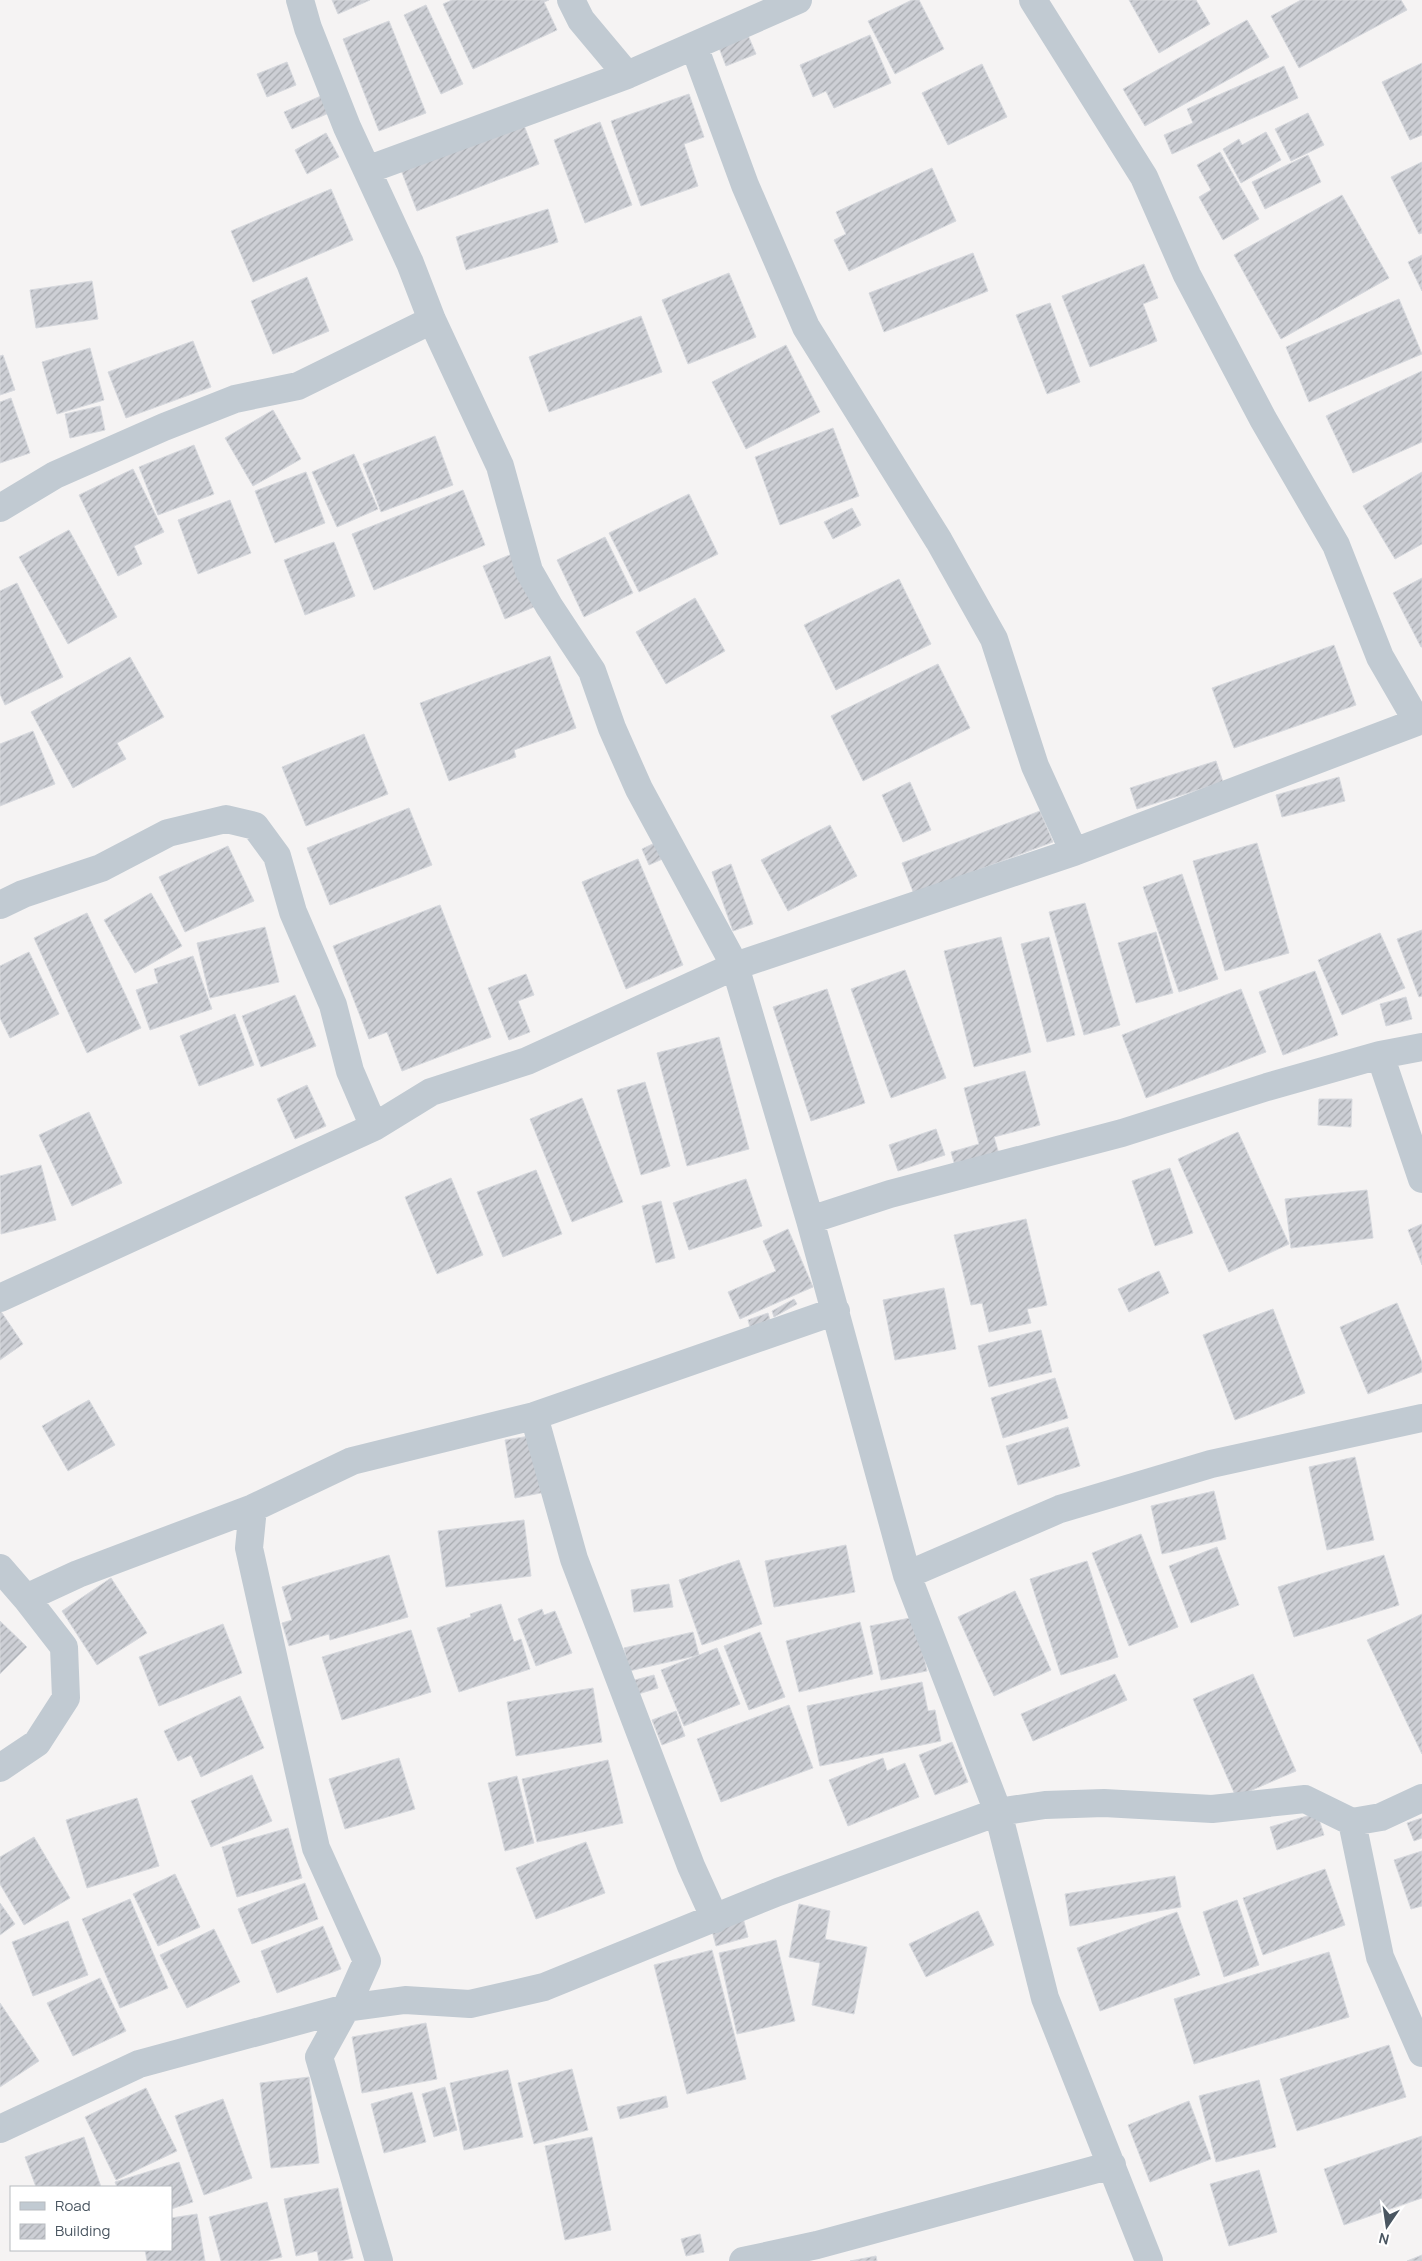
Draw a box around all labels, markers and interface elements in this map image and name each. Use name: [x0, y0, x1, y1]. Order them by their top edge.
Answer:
legend: [10, 2186, 172, 2251]
text: Road: [55, 2195, 91, 2216]
north arrow: [1362, 2201, 1412, 2251]
text: Building: [55, 2220, 110, 2241]
text: N: [1377, 2229, 1391, 2250]

